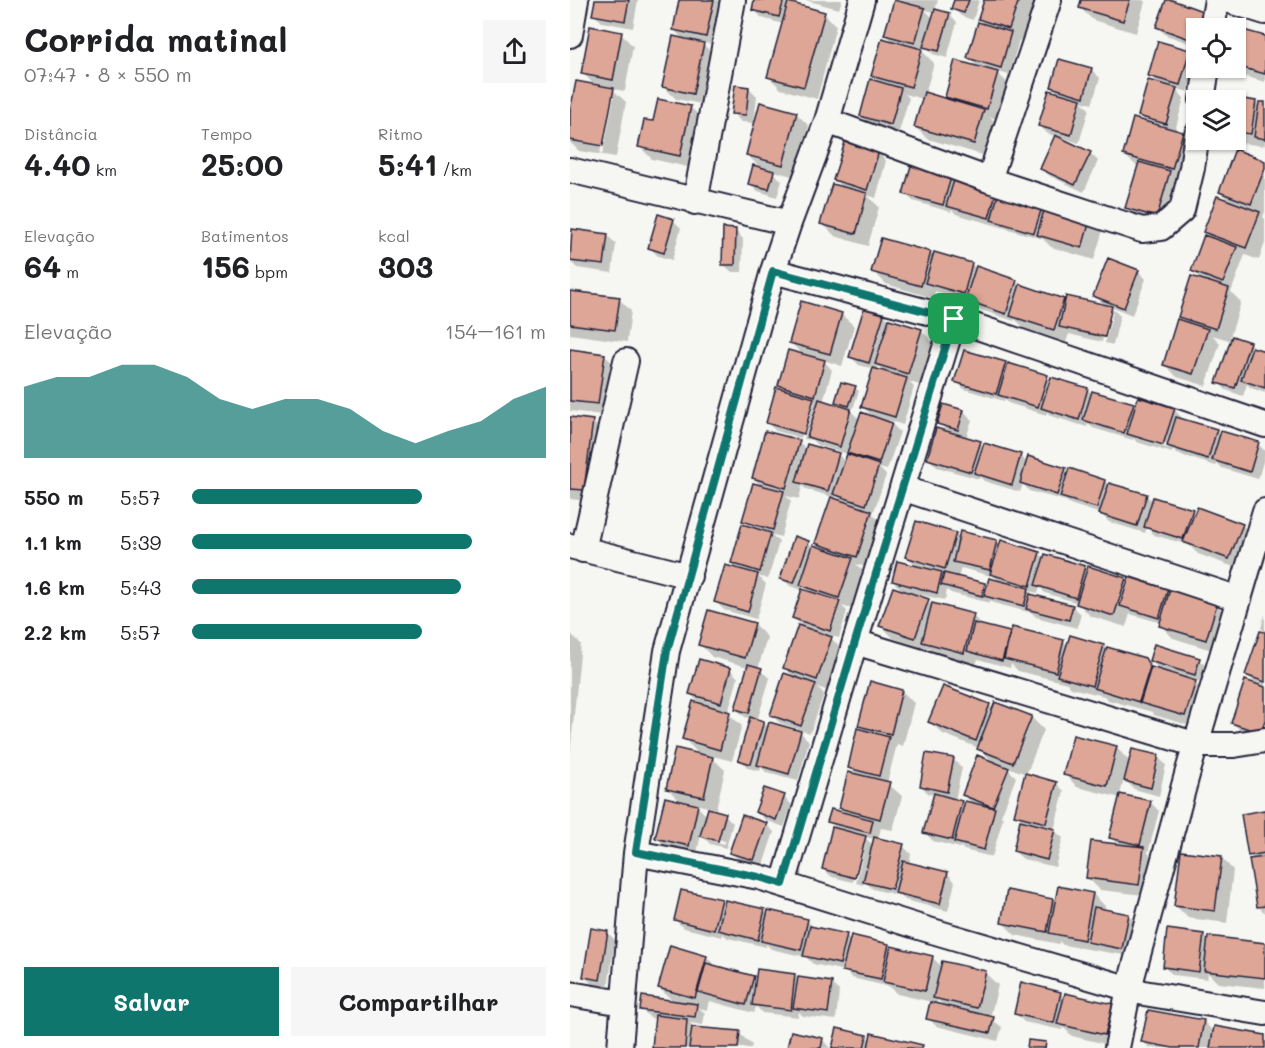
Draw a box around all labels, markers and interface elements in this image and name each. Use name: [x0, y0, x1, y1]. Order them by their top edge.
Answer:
text: Corrida matinal: [24, 17, 287, 60]
map controls: [1186, 18, 1246, 150]
button: locate: [1186, 18, 1246, 78]
button: share: [483, 20, 546, 83]
text: 07:47 · 8 × 550 m: [24, 61, 192, 87]
button: layers: [1186, 90, 1246, 150]
text: Distância: [24, 123, 98, 144]
text: Tempo: [201, 123, 252, 144]
text: Ritmo: [378, 123, 422, 144]
text: 4.40: [24, 144, 91, 184]
text: 25:00: [201, 144, 283, 184]
text: 5:41: [378, 144, 437, 184]
text: km: [91, 159, 117, 180]
text: /km: [437, 159, 472, 180]
text: Elevação: [24, 225, 94, 246]
text: Batimentos: [201, 225, 289, 246]
text: kcal: [378, 225, 410, 246]
text: 64: [24, 246, 61, 286]
text: 156: [201, 246, 250, 286]
text: 303: [378, 246, 433, 286]
text: m: [61, 261, 79, 282]
text: bpm: [250, 261, 288, 282]
pin: [928, 293, 979, 344]
icon: arrive: [937, 302, 970, 335]
text: Elevação: [24, 318, 112, 344]
text: 154–161 m: [445, 318, 546, 344]
text: 550 m: [24, 484, 83, 510]
text: 5:57: [120, 484, 161, 510]
text: 1.1 km: [24, 529, 82, 555]
text: 5:39: [120, 529, 161, 555]
text: 1.6 km: [24, 574, 85, 600]
text: 5:43: [120, 574, 161, 600]
text: 2.2 km: [24, 619, 86, 645]
text: 5:57: [120, 619, 161, 645]
button: Salvar: [24, 967, 279, 1036]
button: Compartilhar: [291, 967, 546, 1036]

